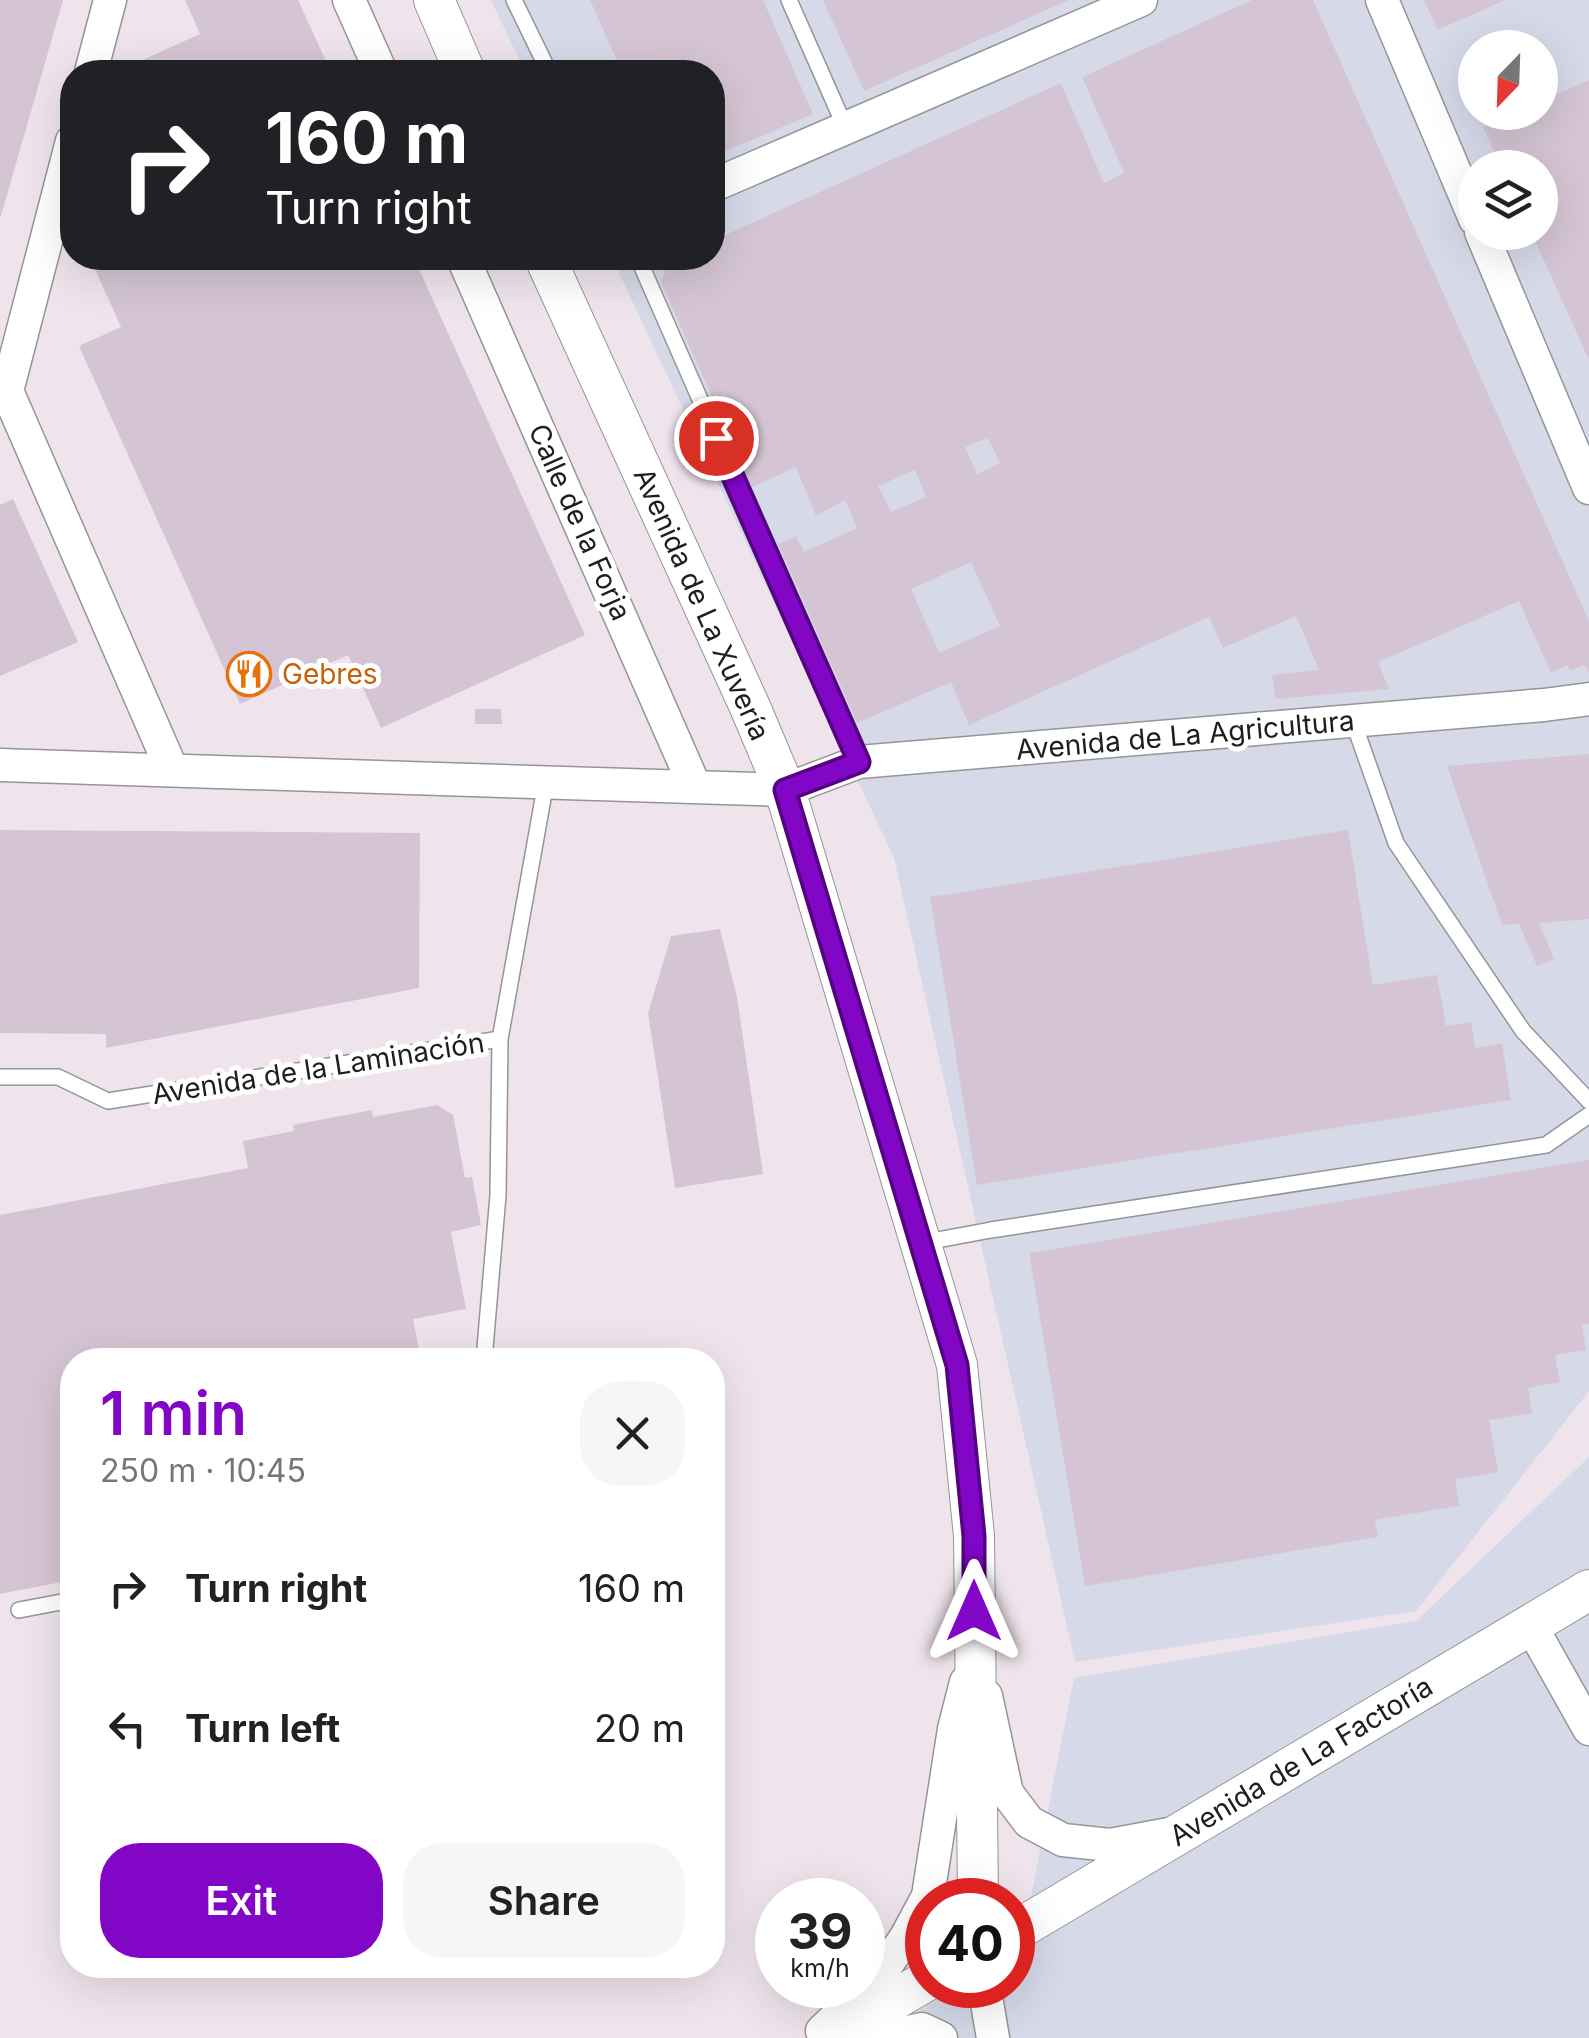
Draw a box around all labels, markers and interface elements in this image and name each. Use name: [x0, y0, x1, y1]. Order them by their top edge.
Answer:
north arrow: [1458, 30, 1558, 130]
map controls: [1458, 30, 1558, 250]
text: 160 m: [265, 95, 468, 180]
icon: right: [100, 100, 230, 230]
button: layers: [1458, 150, 1558, 250]
text: Turn right: [265, 180, 472, 235]
pin: [674, 396, 759, 481]
icon: arrive: [689, 411, 744, 466]
street label: Calle de la Forja: [521, 419, 639, 625]
street label: Avenida de La Xuvería: [627, 463, 777, 745]
restaurant icon: Gebres: [226, 651, 272, 697]
place label: Gebres: [282, 657, 378, 691]
street label: Avenida de La Agricultura: [1014, 703, 1356, 767]
street label: Avenida de la Laminación: [149, 1025, 487, 1111]
text: 1 min: [100, 1377, 247, 1449]
button: close: [580, 1381, 685, 1486]
text: 250 m · 10:45: [100, 1451, 306, 1490]
position arrow: [922, 1559, 1026, 1663]
icon: right: [100, 1561, 155, 1616]
text: Turn right: [185, 1565, 367, 1611]
text: 160 m: [578, 1565, 685, 1611]
street label: Avenida de La Factoría: [1163, 1669, 1439, 1853]
icon: left: [100, 1701, 155, 1756]
text: Turn left: [185, 1705, 340, 1751]
text: 20 m: [594, 1705, 685, 1751]
button: Exit: [100, 1843, 383, 1958]
button: Share: [403, 1843, 685, 1958]
speed limit sign: 40: [905, 1878, 1035, 2008]
text: 39: [788, 1901, 852, 1961]
text: km/h: [790, 1953, 850, 1983]

